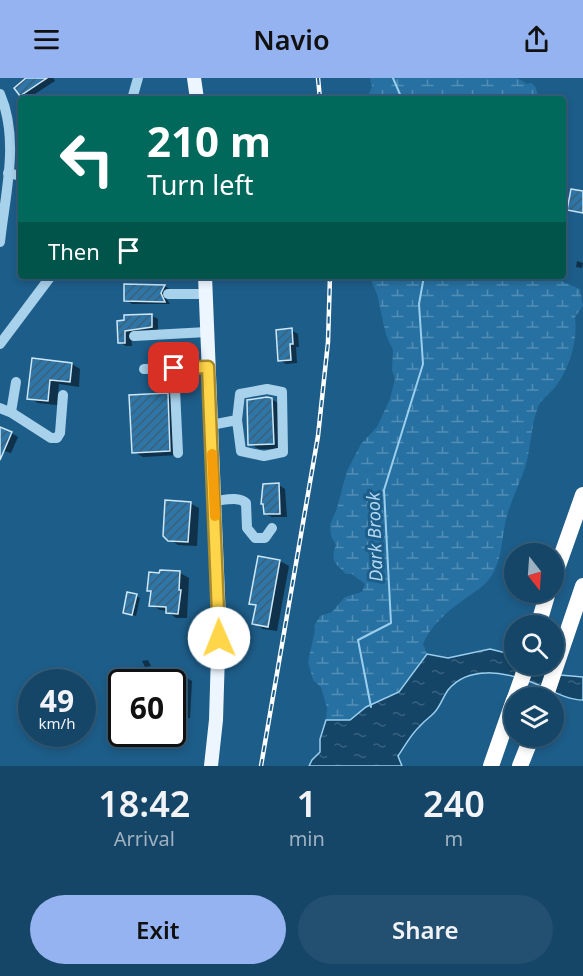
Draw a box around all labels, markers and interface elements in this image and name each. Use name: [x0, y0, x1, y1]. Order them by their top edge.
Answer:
text: Navio: [253, 21, 330, 58]
icon: menu: [30, 23, 63, 56]
icon: share: [520, 23, 553, 56]
text: 210 m: [147, 112, 271, 169]
icon: left: [48, 120, 126, 198]
text: Turn left: [147, 166, 253, 203]
icon: arrive: [112, 234, 145, 267]
text: Then: [48, 236, 100, 266]
pin: [148, 342, 199, 393]
icon: arrive: [157, 351, 190, 384]
water label: Dark Brook: [360, 491, 388, 582]
north arrow: [504, 543, 564, 603]
map controls: [504, 543, 564, 747]
position arrow: [187, 606, 251, 670]
button: search: [504, 615, 564, 675]
speed limit sign: 60: [108, 669, 186, 747]
text: 49: [40, 680, 74, 721]
button: layers: [504, 687, 564, 747]
text: km/h: [39, 713, 75, 733]
text: 18:42: [98, 779, 190, 828]
text: 1: [296, 779, 317, 828]
text: 240: [423, 779, 485, 828]
text: Arrival: [114, 825, 175, 852]
text: min: [289, 825, 325, 852]
text: m: [445, 825, 463, 852]
button: Exit: [30, 895, 286, 964]
button: Share: [298, 895, 553, 964]

